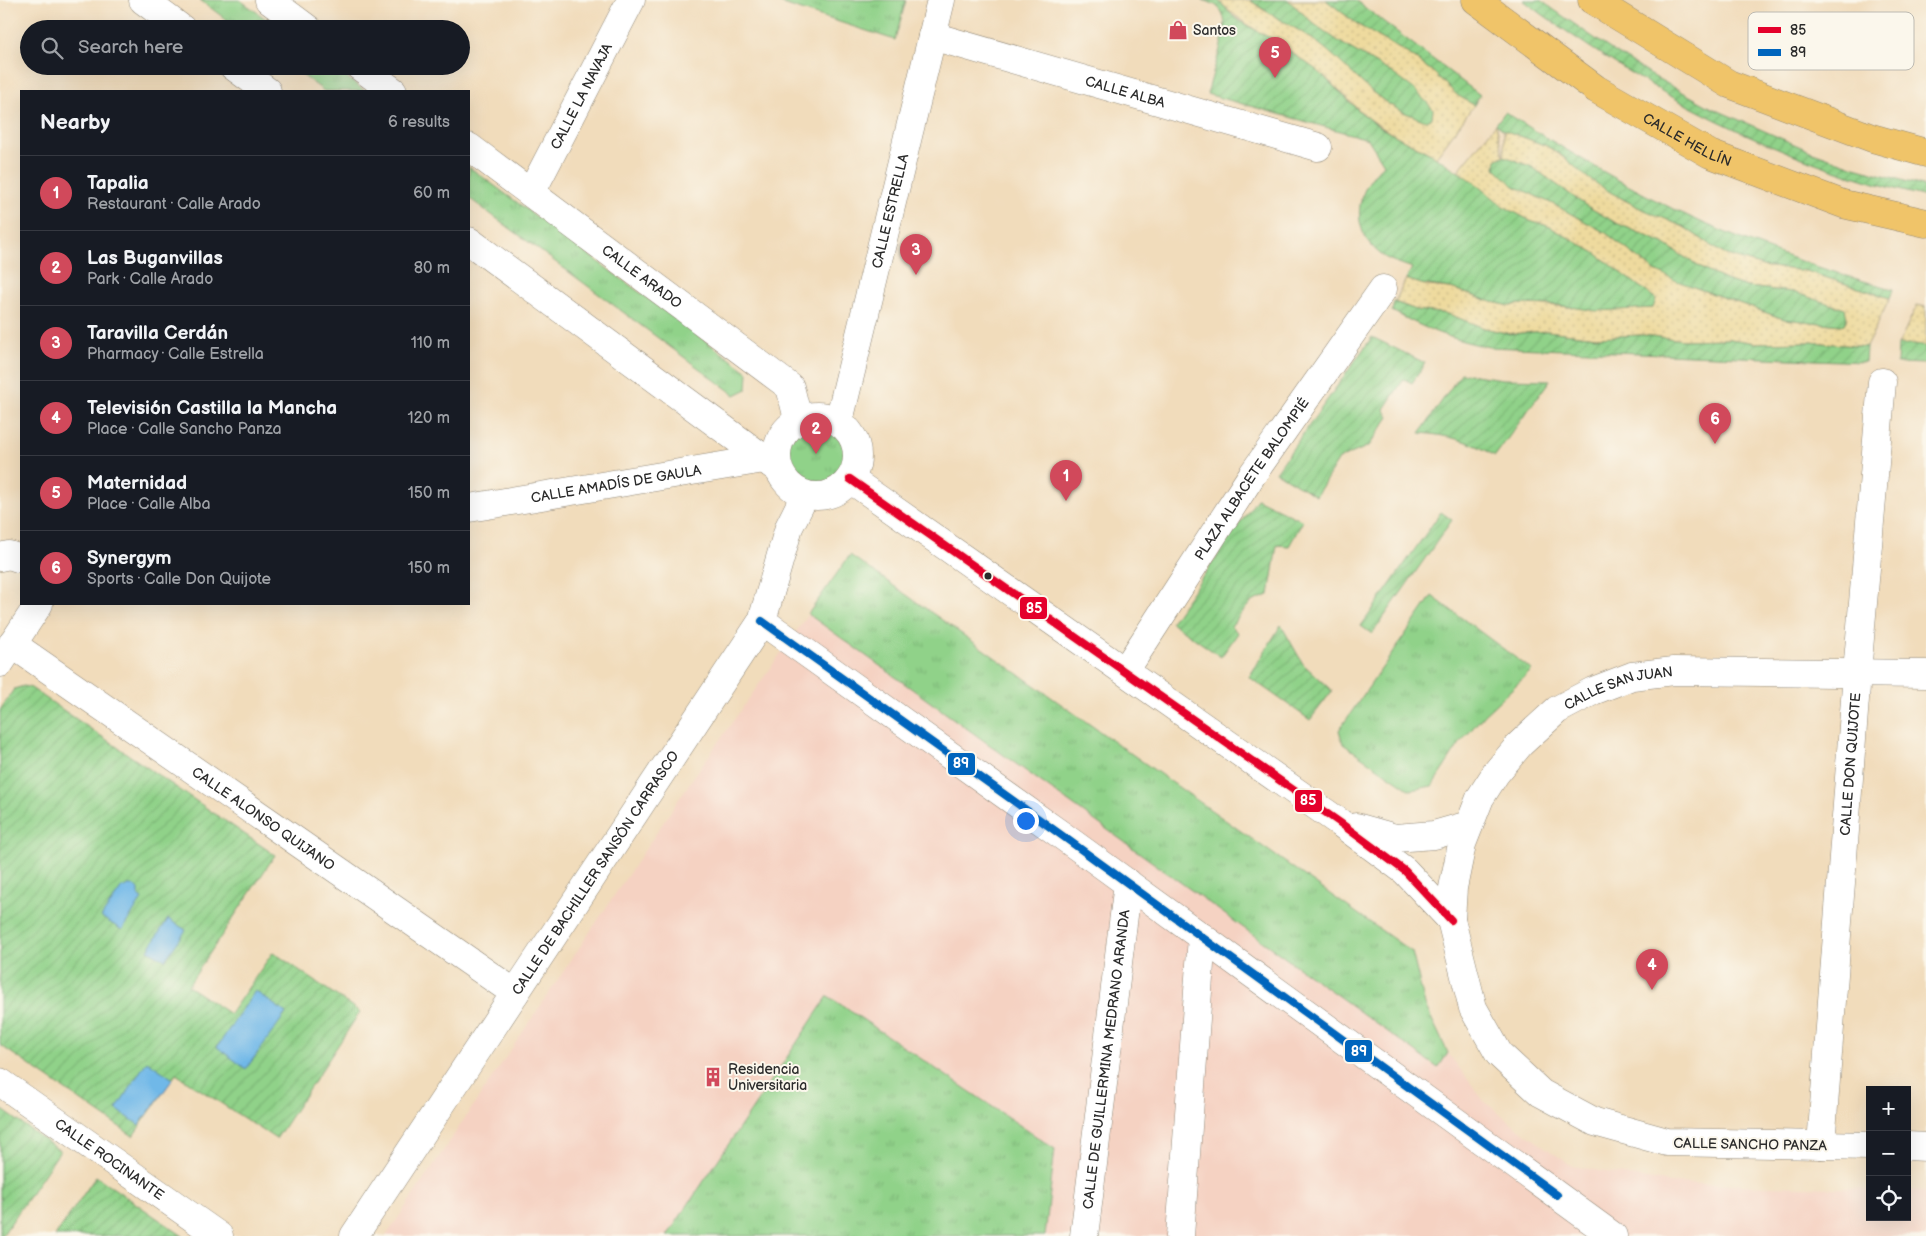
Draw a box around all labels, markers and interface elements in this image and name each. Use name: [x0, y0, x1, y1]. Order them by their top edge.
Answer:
legend: [1748, 12, 1914, 70]
shop icon: Santos: [1167, 19, 1189, 41]
search box: [20, 20, 470, 75]
place label: Santos: [1193, 22, 1236, 39]
text: 85: [1790, 22, 1806, 39]
icon: search: [38, 34, 66, 62]
text: Search here: [78, 36, 183, 59]
pin: 5: [1259, 37, 1291, 78]
street label: CALLE LA NAVAJA: [547, 40, 616, 152]
text: 89: [1790, 44, 1806, 61]
street label: CALLE ALBA: [1083, 72, 1167, 112]
text: Nearby: [40, 110, 110, 135]
street label: CALLE HELLÍN: [1640, 110, 1734, 170]
text: 6 results: [388, 113, 450, 132]
street label: CALLE ESTRELLA: [868, 152, 913, 270]
text: Tapalia: [87, 172, 149, 195]
text: 1: [53, 184, 59, 203]
text: 60 m: [413, 184, 450, 203]
text: Restaurant · Calle Arado: [87, 195, 261, 214]
pin: 3: [900, 234, 932, 275]
street label: CALLE ARADO: [598, 241, 685, 312]
text: Las Buganvillas: [87, 247, 223, 270]
text: 2: [51, 259, 61, 278]
text: 80 m: [414, 259, 450, 278]
text: Park · Calle Arado: [87, 270, 213, 289]
text: Taravilla Cerdán: [87, 322, 228, 345]
text: 3: [51, 334, 61, 353]
text: 110 m: [411, 334, 450, 353]
text: Pharmacy · Calle Estrella: [87, 345, 264, 364]
street label: PLAZA ALBACETE BALOMPIÉ: [1191, 394, 1313, 563]
text: Televisión Castilla la Mancha: [87, 397, 337, 420]
pin: 6: [1699, 403, 1731, 444]
text: 4: [51, 409, 61, 428]
text: 120 m: [407, 409, 450, 428]
pin: 2: [800, 413, 832, 454]
text: Place · Calle Sancho Panza: [87, 420, 282, 439]
pin: 1: [1050, 460, 1082, 501]
street label: CALLE AMADÍS DE GAULA: [530, 462, 703, 507]
text: Maternidad: [87, 472, 187, 495]
text: 5: [51, 484, 61, 503]
text: 150 m: [408, 484, 450, 503]
text: Place · Calle Alba: [87, 495, 211, 514]
text: Synergym: [87, 547, 172, 570]
text: 6: [51, 559, 61, 578]
text: 150 m: [408, 559, 450, 578]
text: Sports · Calle Don Quijote: [87, 570, 271, 589]
unlabelled marker: [983, 571, 993, 581]
line badge: 85: [1019, 596, 1048, 620]
text: 85: [1026, 600, 1042, 617]
street label: CALLE SAN JUAN: [1561, 663, 1674, 714]
street label: CALLE DON QUIJOTE: [1837, 692, 1864, 836]
street label: CALLE DE BACHILLER SANSÓN CARRASCO: [508, 747, 683, 998]
line badge: 89: [947, 752, 976, 776]
text: 89: [953, 755, 969, 772]
street label: CALLE ALONSO QUIJANO: [188, 763, 338, 874]
line badge: 85: [1294, 789, 1323, 813]
text: 85: [1300, 792, 1316, 809]
your location: [1013, 808, 1039, 834]
street label: CALLE DE GUILLERMINA MEDRANO ARANDA: [1079, 908, 1134, 1210]
pin: 4: [1636, 949, 1668, 990]
line badge: 89: [1344, 1039, 1373, 1063]
text: 89: [1351, 1043, 1367, 1060]
place label: Residencia Universitaria: [728, 1061, 807, 1094]
building icon: Residencia Universitaria: [702, 1066, 724, 1088]
map controls: [1866, 1086, 1911, 1221]
button: +: [1866, 1086, 1911, 1131]
street label: CALLE ROCINANTE: [51, 1115, 167, 1204]
button: −: [1866, 1131, 1911, 1176]
street label: CALLE SANCHO PANZA: [1673, 1135, 1827, 1154]
button: locate: [1866, 1176, 1911, 1221]

